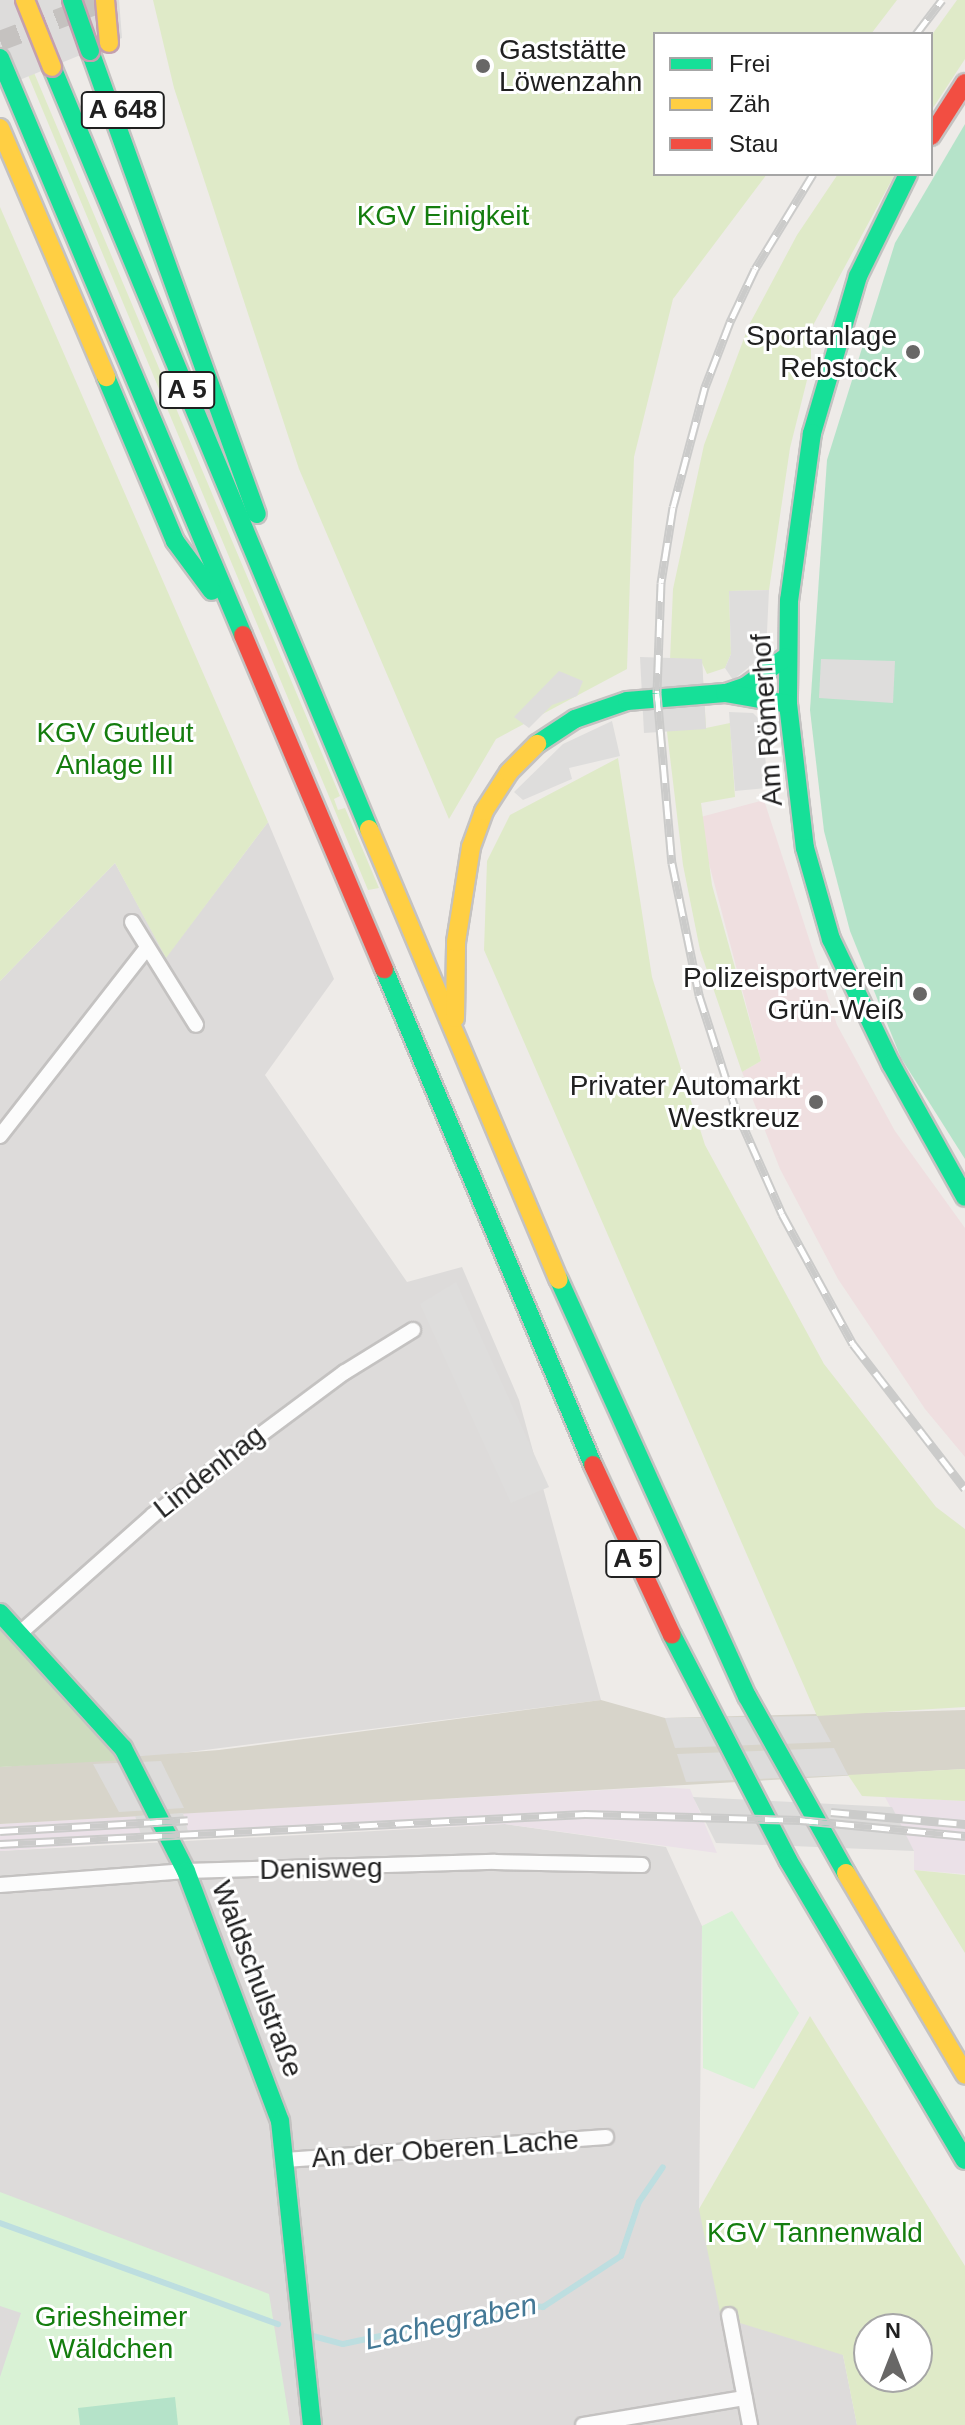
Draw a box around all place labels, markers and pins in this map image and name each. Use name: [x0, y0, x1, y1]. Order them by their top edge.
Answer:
place label: Gaststätte Löwenzahn: [499, 33, 642, 99]
marker: Gaststätte Löwenzahn: [474, 57, 492, 75]
place label: Sportanlage Rebstock: [746, 319, 897, 385]
marker: Sportanlage Rebstock: [904, 343, 922, 361]
place label: Polizeisportverein Grün-Weiß: [683, 961, 904, 1027]
marker: Polizeisportverein Grün-Weiß: [911, 985, 929, 1003]
place label: Privater Automarkt Westkreuz: [568, 1069, 800, 1135]
marker: Privater Automarkt Westkreuz: [807, 1093, 825, 1111]

